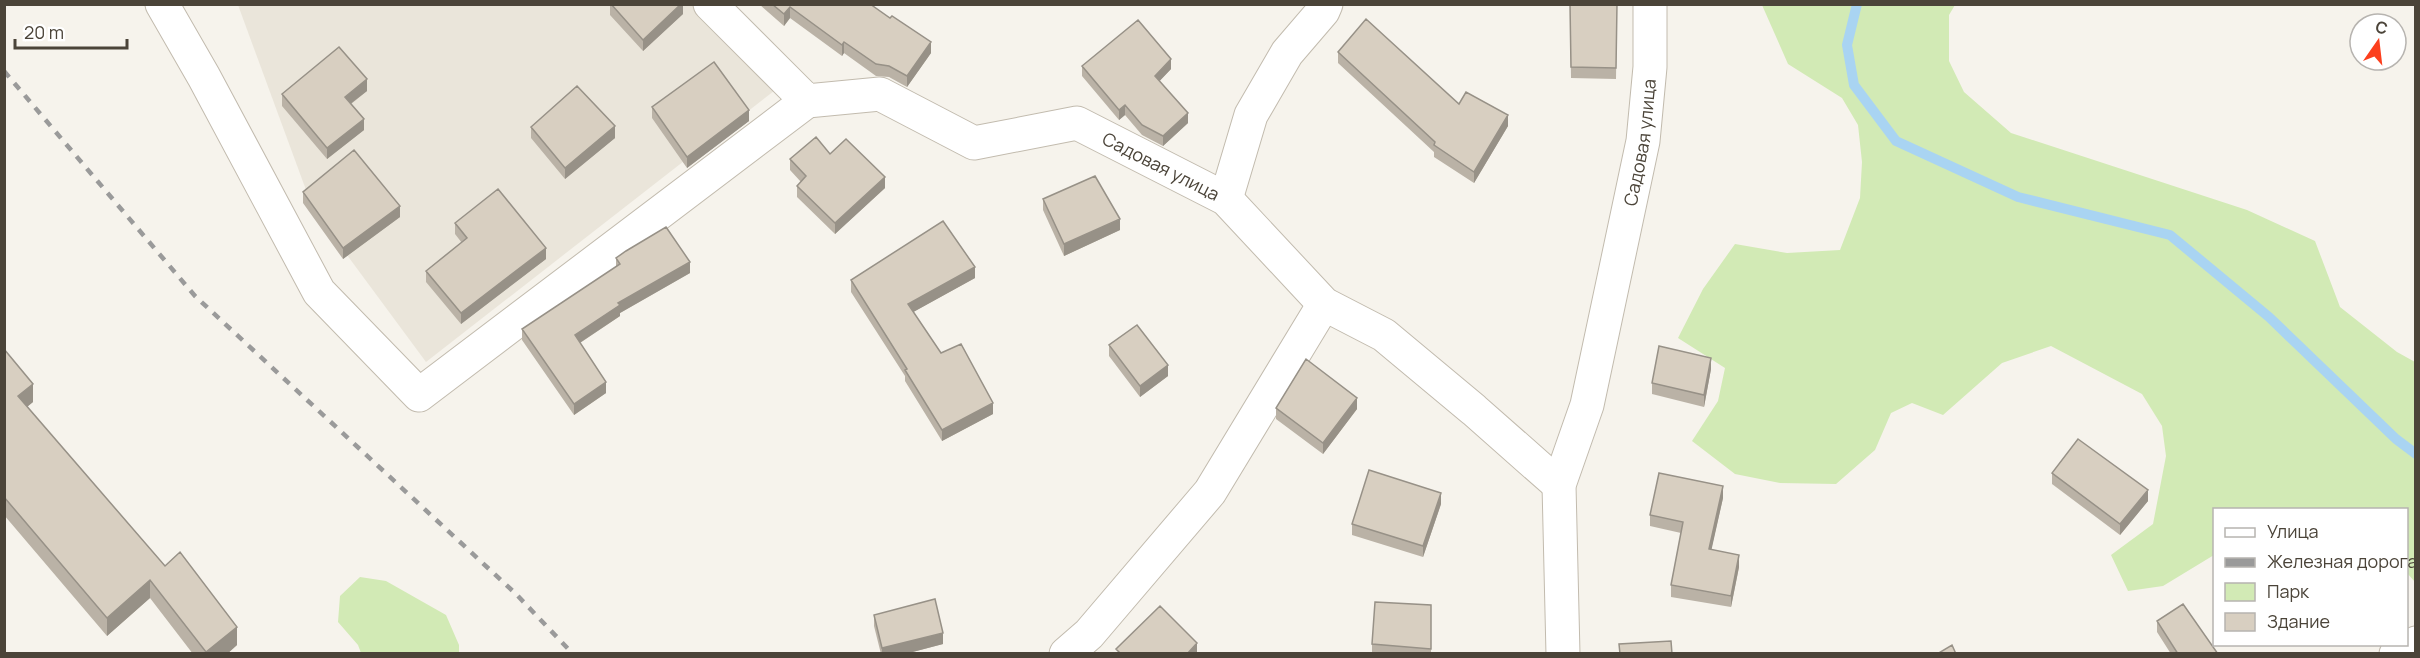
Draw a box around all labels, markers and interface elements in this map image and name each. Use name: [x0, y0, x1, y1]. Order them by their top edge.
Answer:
scale bar: [15, 12, 128, 50]
north arrow: [2348, 12, 2408, 72]
text: С: [2373, 15, 2390, 40]
text: 20 m: [24, 20, 64, 44]
street label: Садовая улица: [1618, 78, 1661, 208]
street label: Садовая улица: [1099, 126, 1224, 206]
legend: [2213, 508, 2408, 646]
text: Улица: [2267, 519, 2319, 543]
text: Железная дорога: [2267, 549, 2418, 573]
text: Парк: [2267, 579, 2310, 603]
text: Здание: [2267, 609, 2330, 633]

